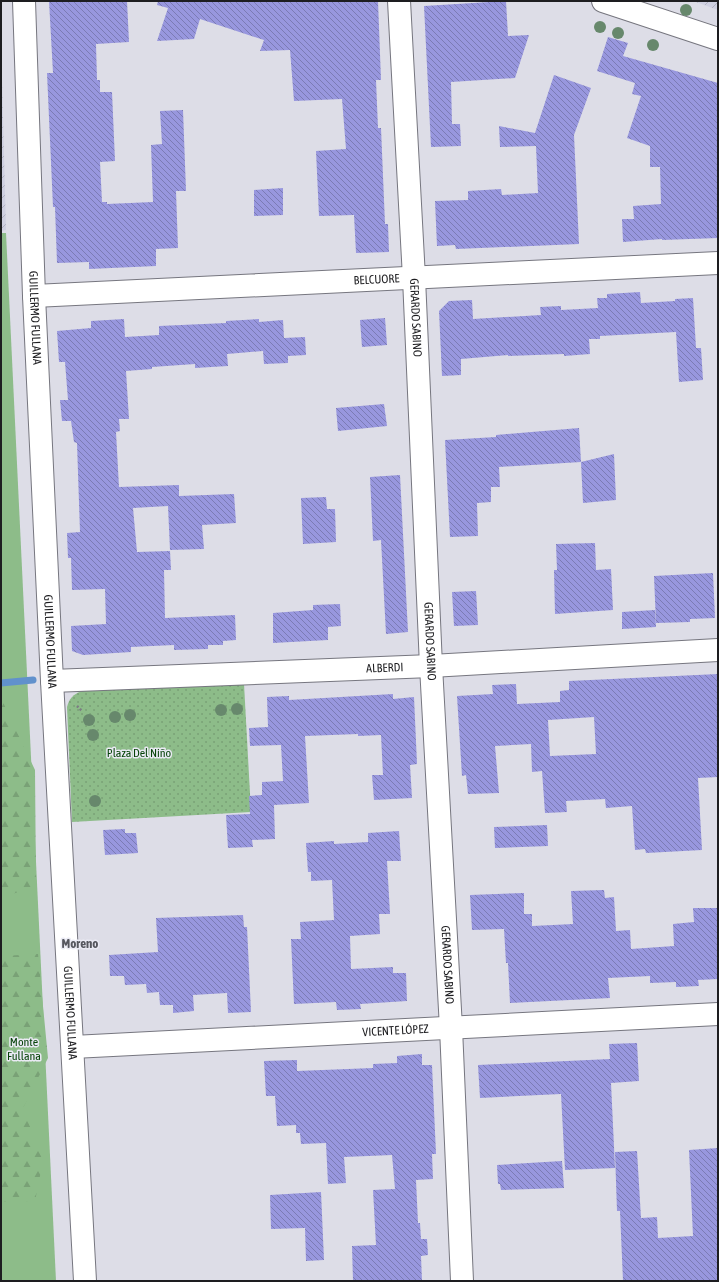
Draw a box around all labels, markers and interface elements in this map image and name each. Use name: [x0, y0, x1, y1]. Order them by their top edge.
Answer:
street label: GUILLERMO FULLANA: [26, 271, 44, 365]
street label: BELCUORE: [353, 271, 400, 288]
street label: GERARDO SABINO: [407, 278, 424, 357]
street label: GUILLERMO FULLANA: [41, 594, 59, 689]
street label: GERARDO SABINO: [421, 602, 439, 681]
street label: ALBERDI: [366, 660, 404, 676]
park label: Plaza Del Niño: [107, 746, 172, 760]
street label: GERARDO SABINO: [438, 925, 457, 1004]
district label: Moreno: [62, 936, 98, 951]
street label: GUILLERMO FULLANA: [61, 966, 80, 1060]
street label: VICENTE LÓPEZ: [362, 1022, 430, 1039]
park label: Monte Fullana: [7, 1035, 41, 1063]

